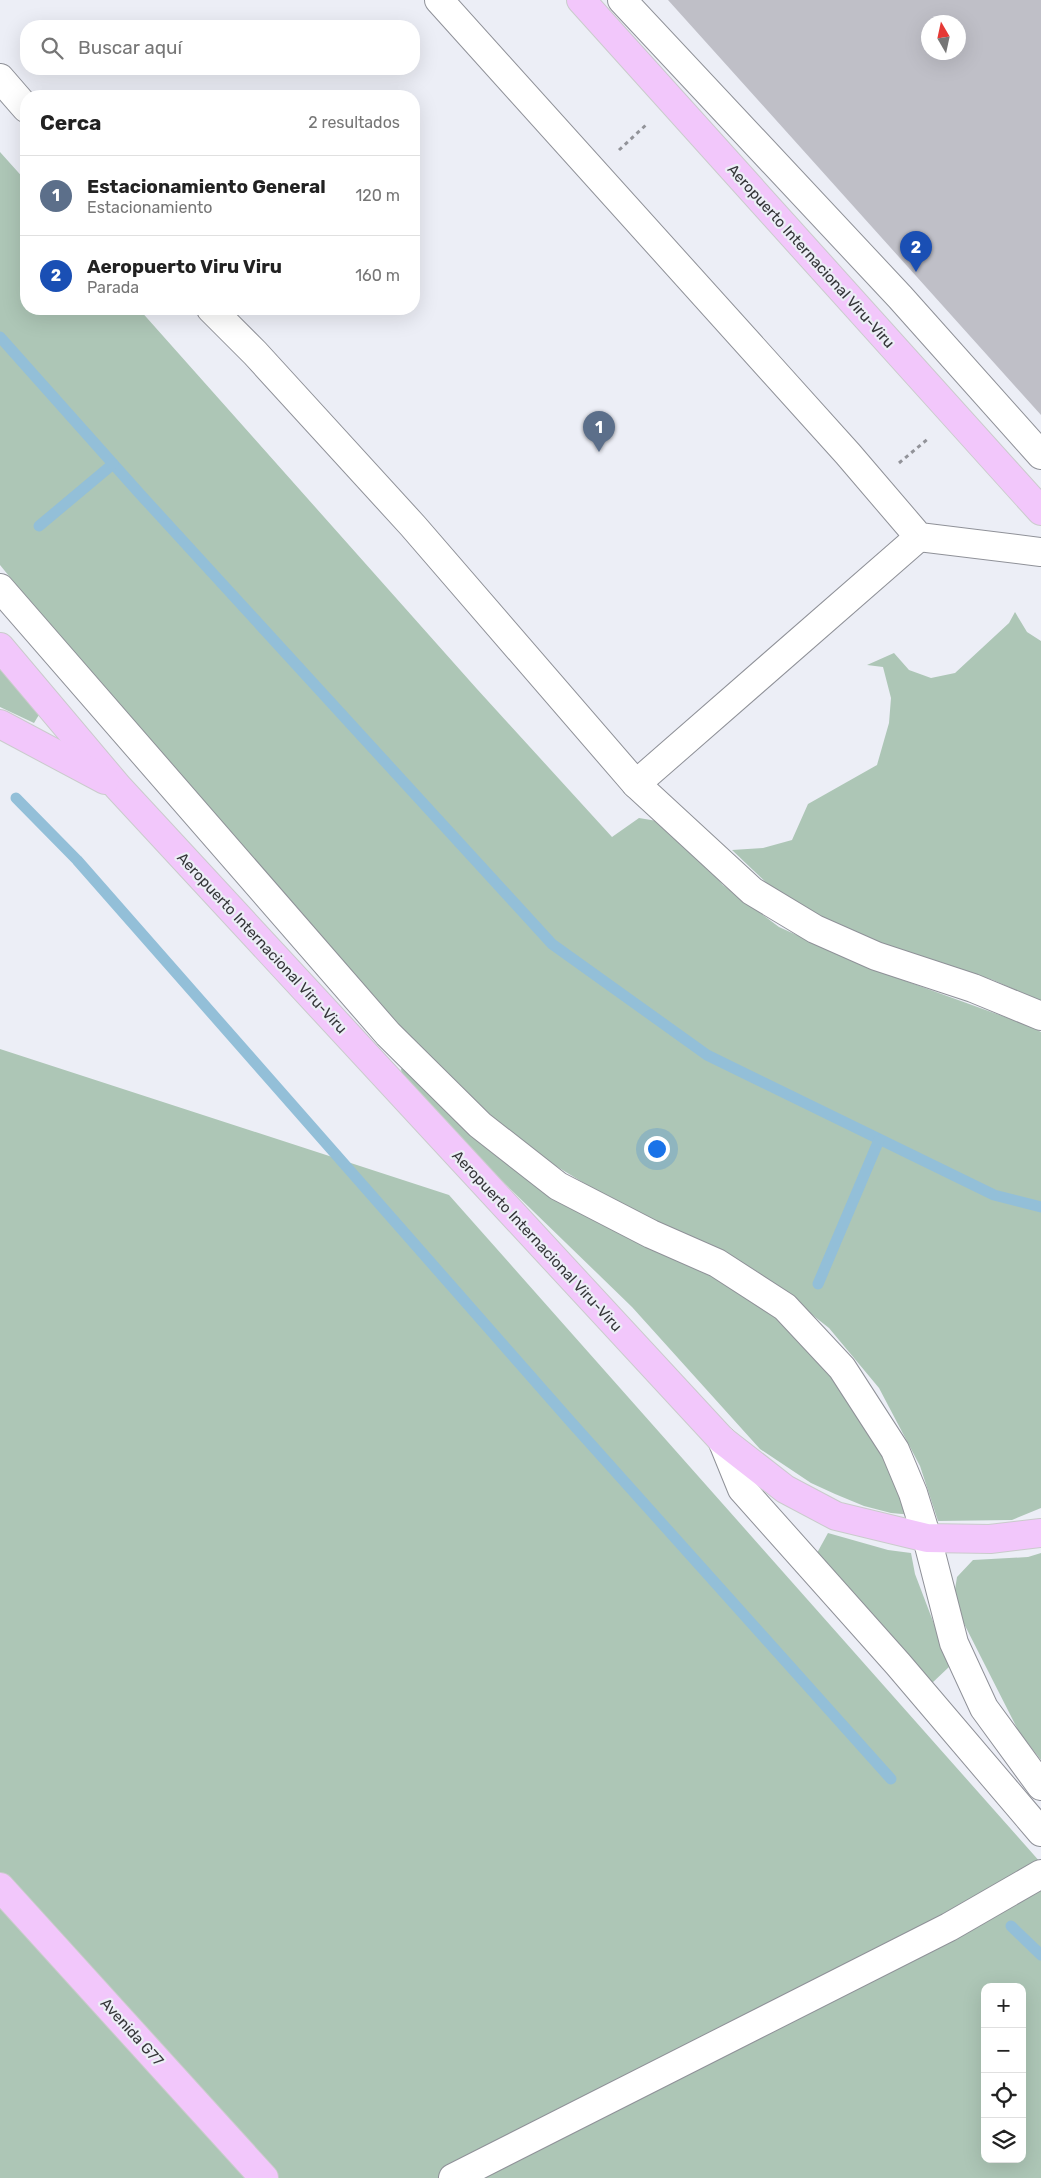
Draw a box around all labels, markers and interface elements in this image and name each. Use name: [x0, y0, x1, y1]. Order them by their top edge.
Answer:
north arrow: [921, 15, 966, 60]
search box: [20, 20, 420, 75]
icon: search: [38, 34, 66, 62]
text: Buscar aquí: [78, 36, 182, 59]
text: Cerca: [40, 110, 101, 135]
text: 2 resultados: [308, 113, 400, 132]
street label: Aeropuerto Internacional Viru-Viru: [724, 160, 898, 352]
text: Estacionamiento General: [87, 175, 326, 198]
text: 1: [52, 186, 60, 205]
text: 120 m: [355, 186, 400, 205]
text: Estacionamiento: [87, 198, 212, 217]
pin: 2: [900, 231, 932, 272]
text: Aeropuerto Viru Viru: [87, 255, 282, 278]
text: 2: [51, 266, 61, 285]
text: 160 m: [355, 266, 400, 285]
text: Parada: [87, 278, 139, 297]
pin: 1: [583, 411, 615, 452]
street label: Aeropuerto Internacional Viru-Viru: [173, 849, 351, 1037]
your location: [644, 1136, 670, 1162]
street label: Aeropuerto Internacional Viru-Viru: [448, 1147, 626, 1335]
map controls: [981, 1983, 1026, 2163]
button: +: [981, 1983, 1026, 2028]
street label: Avenida G77: [97, 1994, 167, 2070]
button: −: [981, 2028, 1026, 2073]
button: locate: [981, 2073, 1026, 2118]
button: layers: [981, 2118, 1026, 2163]

